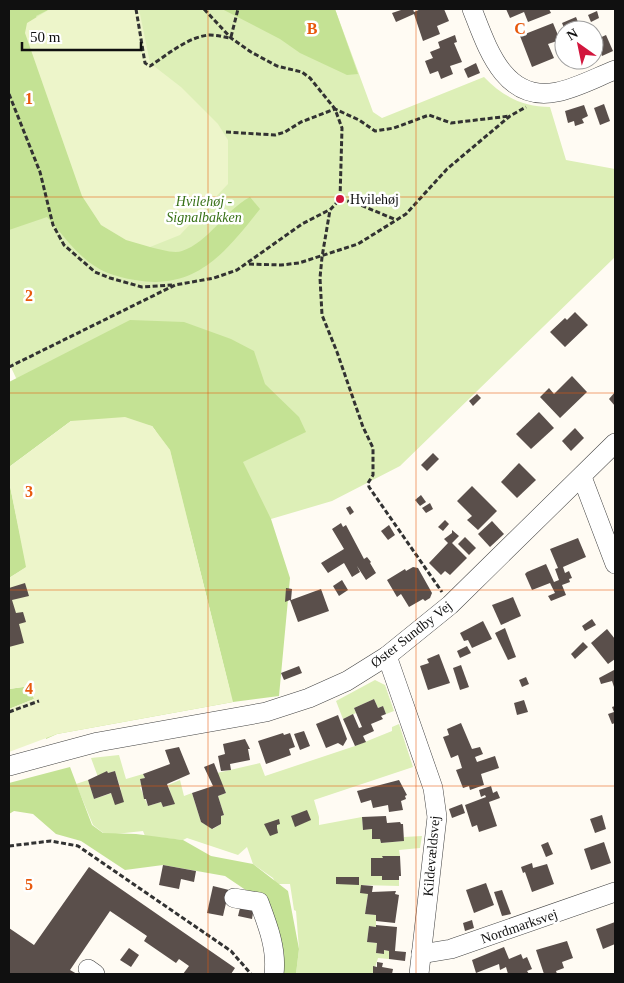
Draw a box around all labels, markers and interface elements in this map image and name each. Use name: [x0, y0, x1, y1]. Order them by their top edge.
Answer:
scale bar: [22, 20, 141, 52]
text: B: [307, 20, 318, 37]
text: C: [514, 20, 526, 37]
north arrow: [554, 20, 604, 70]
text: N: [564, 25, 581, 44]
text: 50 m: [30, 29, 61, 45]
text: 1: [25, 90, 33, 107]
place label: Hvilehøj: [350, 192, 399, 207]
marker: Hvilehøj: [334, 193, 346, 205]
park label: Hvilehøj - Signalbakken: [166, 194, 242, 225]
text: 2: [25, 287, 33, 304]
text: 3: [25, 483, 33, 500]
street label: Øster Sundby Vej: [368, 598, 455, 671]
text: 4: [25, 680, 33, 697]
street label: Kildevældsvej: [421, 815, 442, 897]
text: 5: [25, 876, 33, 893]
street label: Nordmarksvej: [479, 906, 559, 947]

